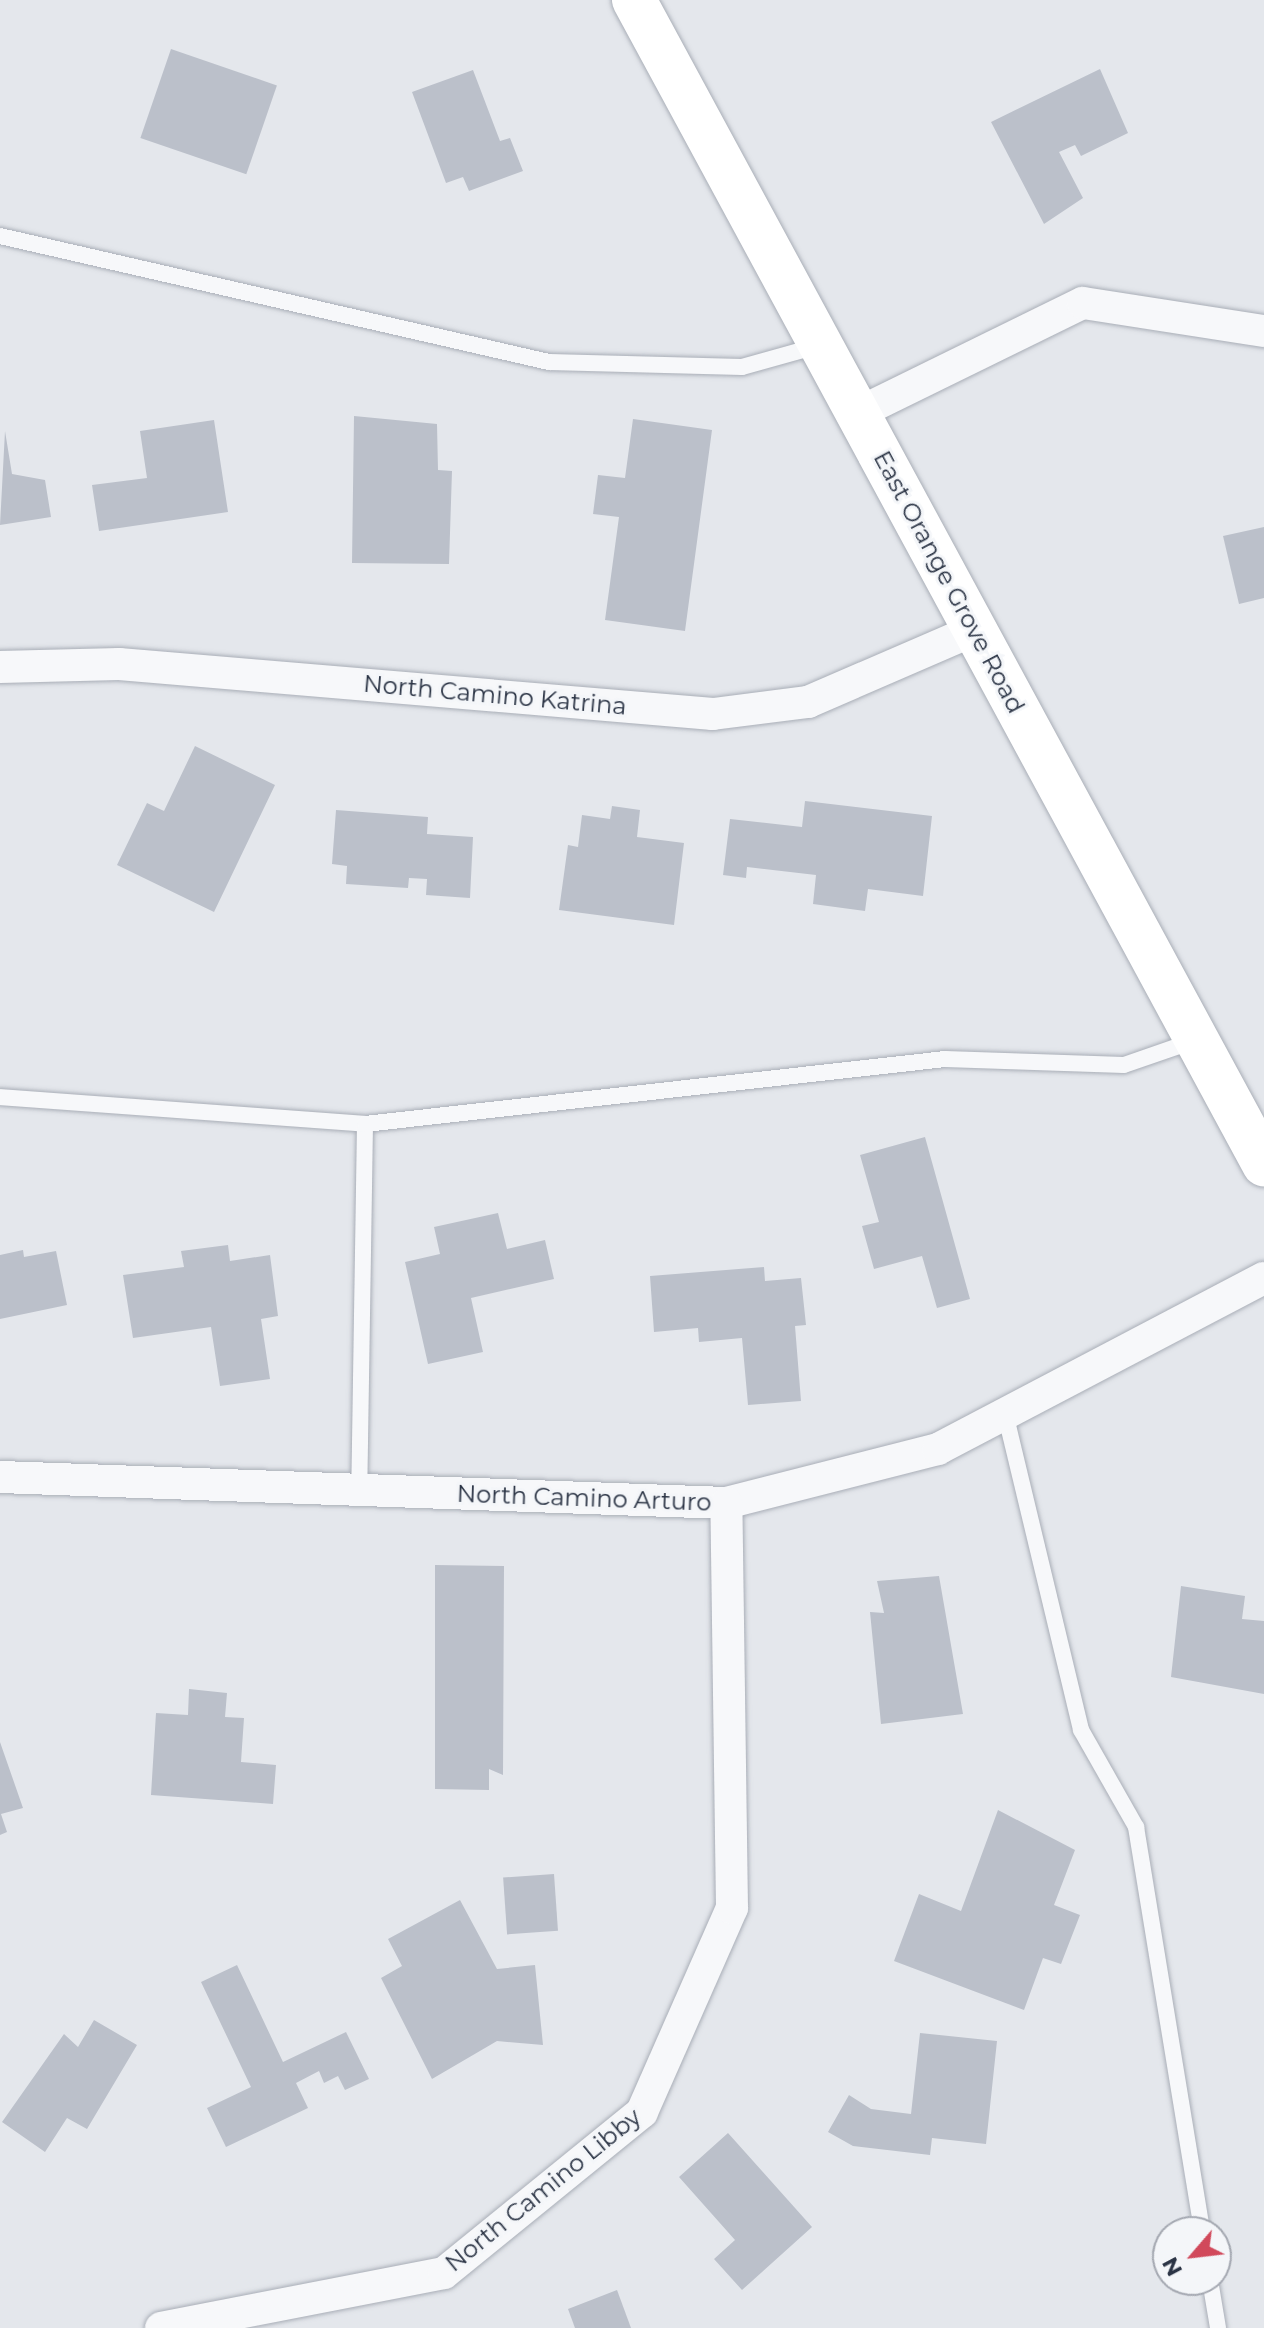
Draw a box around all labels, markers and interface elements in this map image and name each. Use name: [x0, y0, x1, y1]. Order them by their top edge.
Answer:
street label: East Orange Grove Road: [868, 446, 1030, 718]
street label: North Camino Katrina: [362, 669, 628, 721]
street label: North Camino Arturo: [456, 1479, 712, 1517]
street label: North Camino Libby: [439, 2102, 647, 2278]
north arrow: [1152, 2216, 1232, 2296]
text: N: [1156, 2252, 1188, 2281]

